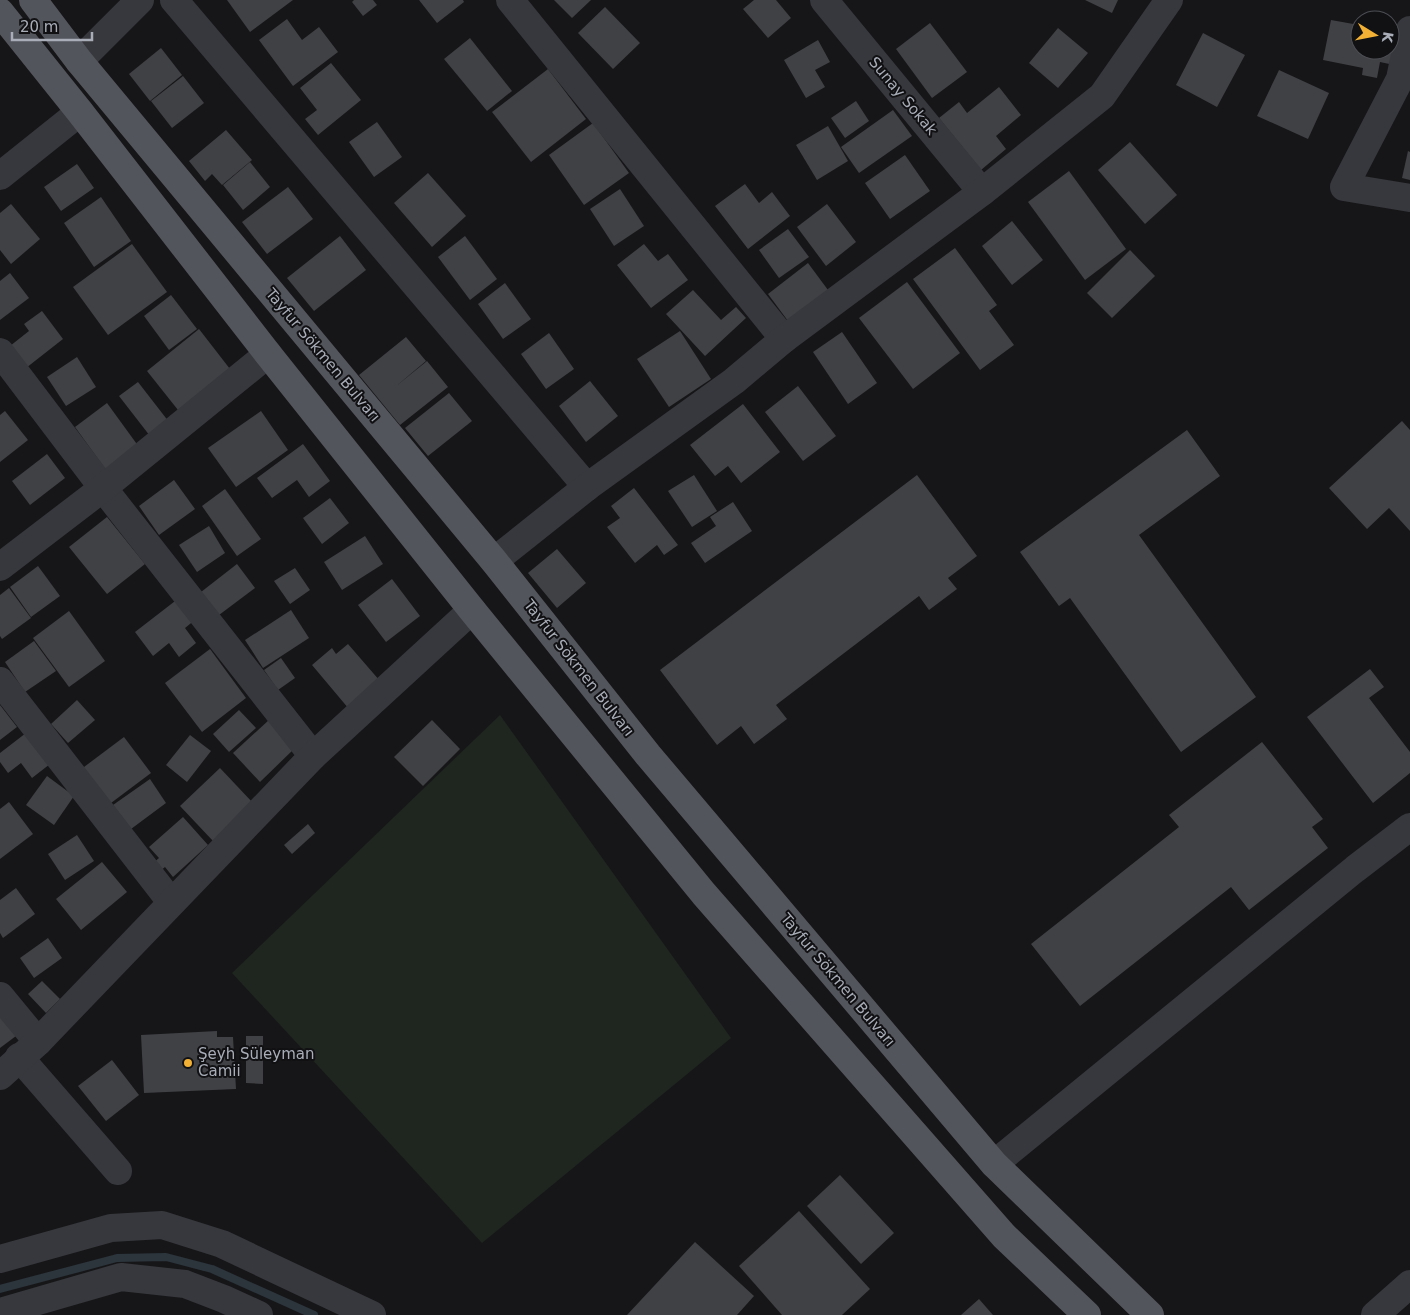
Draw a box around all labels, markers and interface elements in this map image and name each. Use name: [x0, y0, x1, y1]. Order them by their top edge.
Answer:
scale bar: [12, 10, 92, 42]
north arrow: [1350, 10, 1400, 60]
text: 20 m: [20, 18, 58, 36]
text: K: [1379, 31, 1397, 45]
street label: Sunay Sokak: [865, 53, 941, 139]
street label: Tayfur Sökmen Bulvarı: [261, 284, 384, 425]
street label: Tayfur Sökmen Bulvarı: [519, 595, 638, 740]
street label: Tayfur Sökmen Bulvarı: [776, 909, 899, 1050]
place label: Şeyh Süleyman Camii: [198, 1045, 315, 1080]
marker: Şeyh Süleyman Camii: [182, 1057, 194, 1069]

